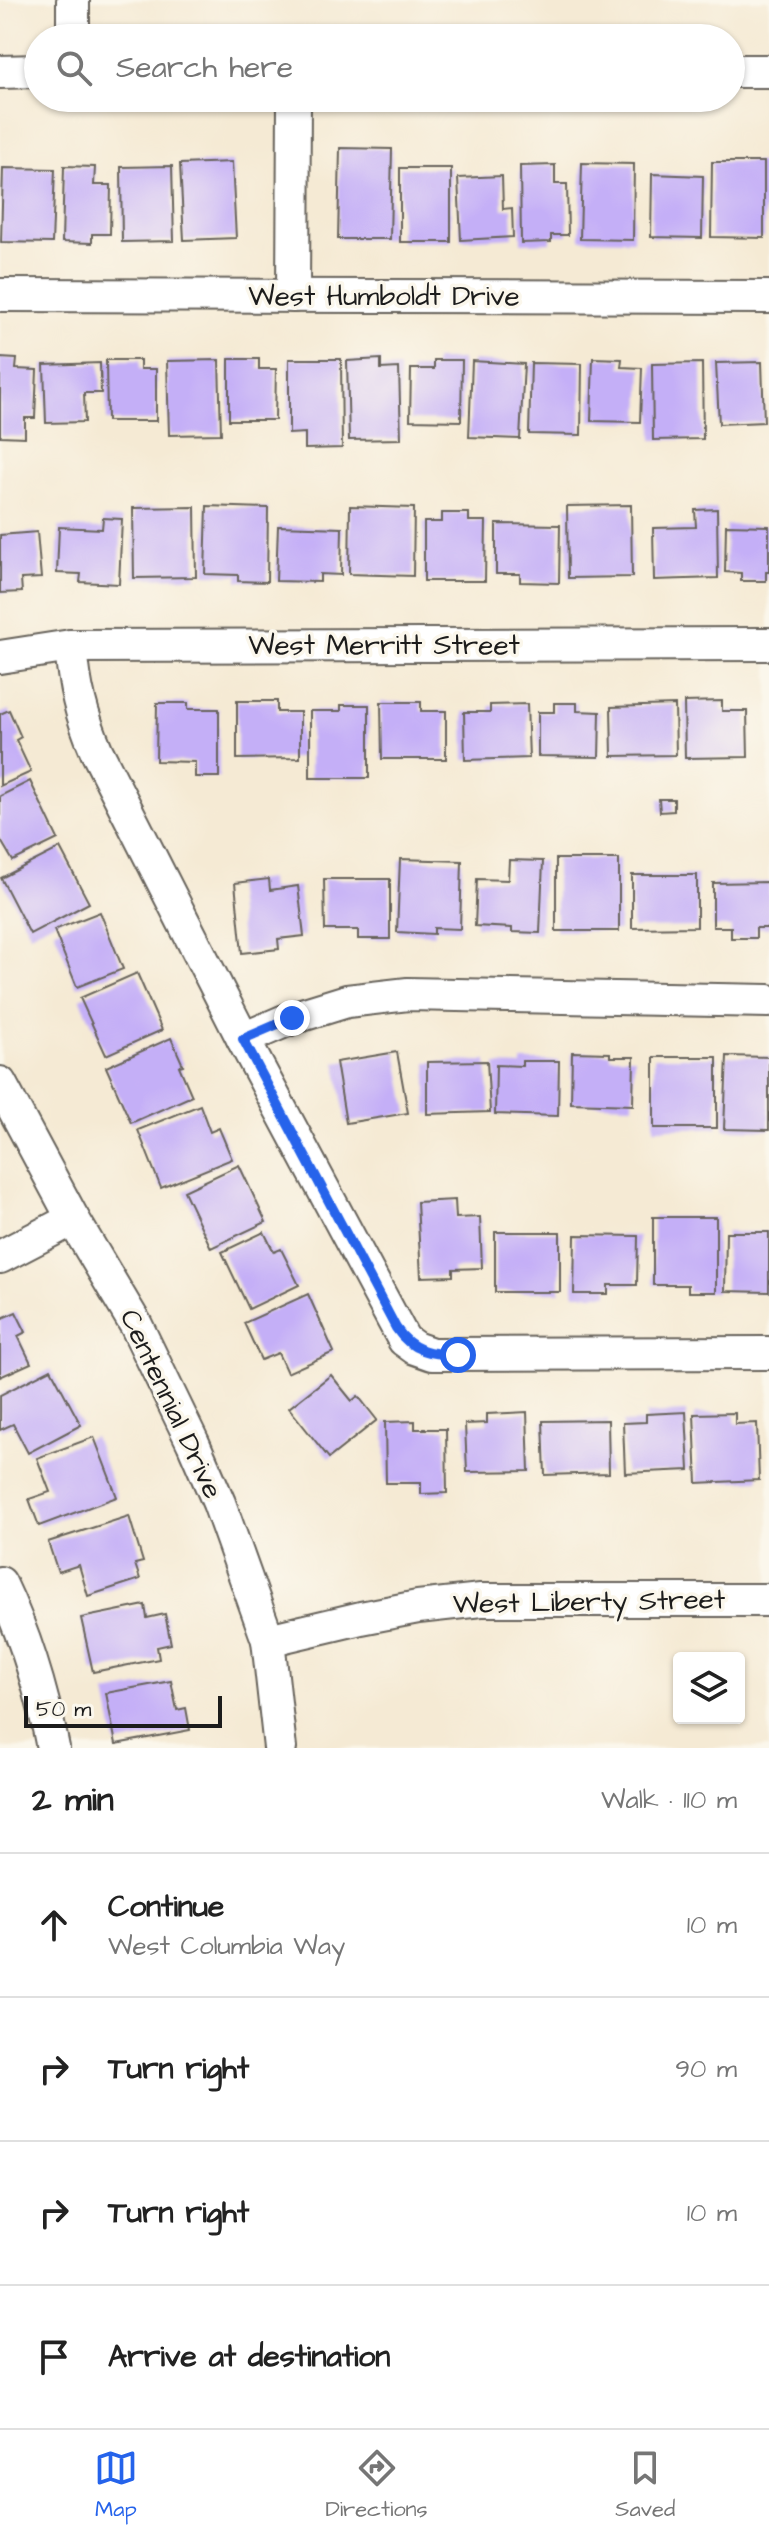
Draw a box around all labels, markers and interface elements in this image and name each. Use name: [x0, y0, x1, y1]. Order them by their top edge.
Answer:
search box: [24, 24, 745, 112]
icon: search: [52, 46, 96, 90]
text: Search here: [116, 47, 293, 89]
street label: West Humboldt Drive: [248, 277, 520, 316]
street label: West Merritt Street: [248, 626, 521, 665]
route end: [274, 1000, 310, 1036]
street label: Centennial Drive: [110, 1303, 232, 1505]
route start: [440, 1337, 476, 1373]
street label: West Liberty Street: [453, 1580, 726, 1626]
map controls: [673, 1652, 745, 1724]
button: layers: [673, 1652, 745, 1724]
scale bar: [24, 1692, 222, 1728]
text: 50 m: [36, 1694, 91, 1725]
text: 2 min: [32, 1776, 114, 1824]
text: Walk · 110 m: [601, 1782, 737, 1818]
text: Continue: [108, 1886, 224, 1928]
icon: ahead: [32, 1903, 76, 1947]
text: 10 m: [687, 1907, 737, 1943]
text: West Columbia Way: [108, 1928, 345, 1964]
icon: right: [32, 2047, 76, 2091]
text: Turn right: [108, 2048, 249, 2090]
text: 90 m: [675, 2051, 737, 2087]
icon: right: [32, 2191, 76, 2235]
text: Turn right: [108, 2192, 249, 2234]
text: 10 m: [687, 2195, 737, 2231]
icon: arrive: [32, 2335, 76, 2379]
text: Arrive at destination: [108, 2336, 390, 2378]
tab: Map: [94, 2446, 138, 2525]
tab: Directions: [325, 2446, 428, 2525]
tab: Saved: [615, 2446, 675, 2525]

